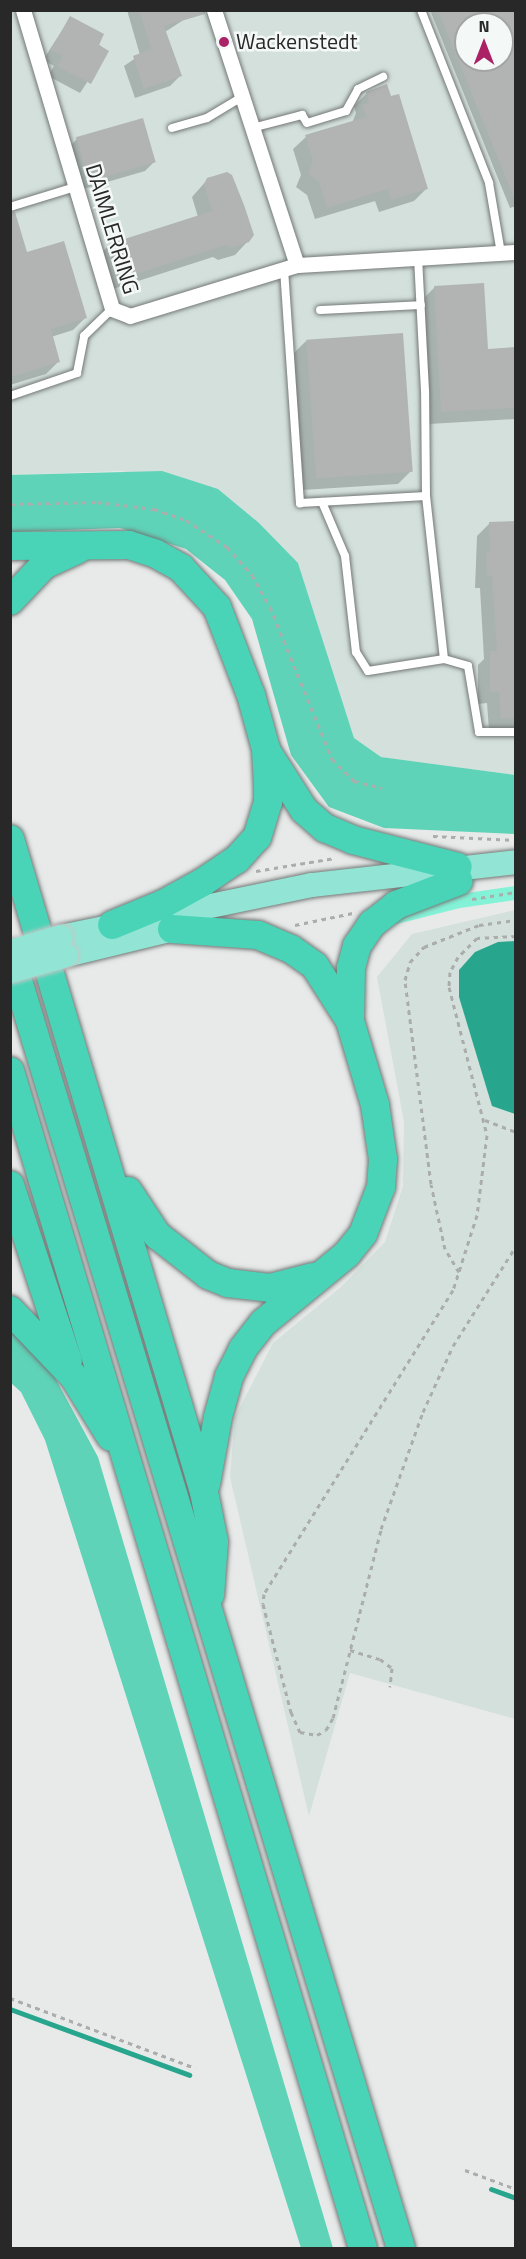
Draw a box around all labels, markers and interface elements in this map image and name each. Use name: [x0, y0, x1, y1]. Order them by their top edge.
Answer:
north arrow: [454, 12, 514, 72]
text: N: [478, 14, 490, 38]
place label: Wackenstedt: [236, 29, 357, 55]
marker: Wackenstedt: [217, 35, 231, 49]
street label: DAIMLERRING: [80, 161, 144, 297]

